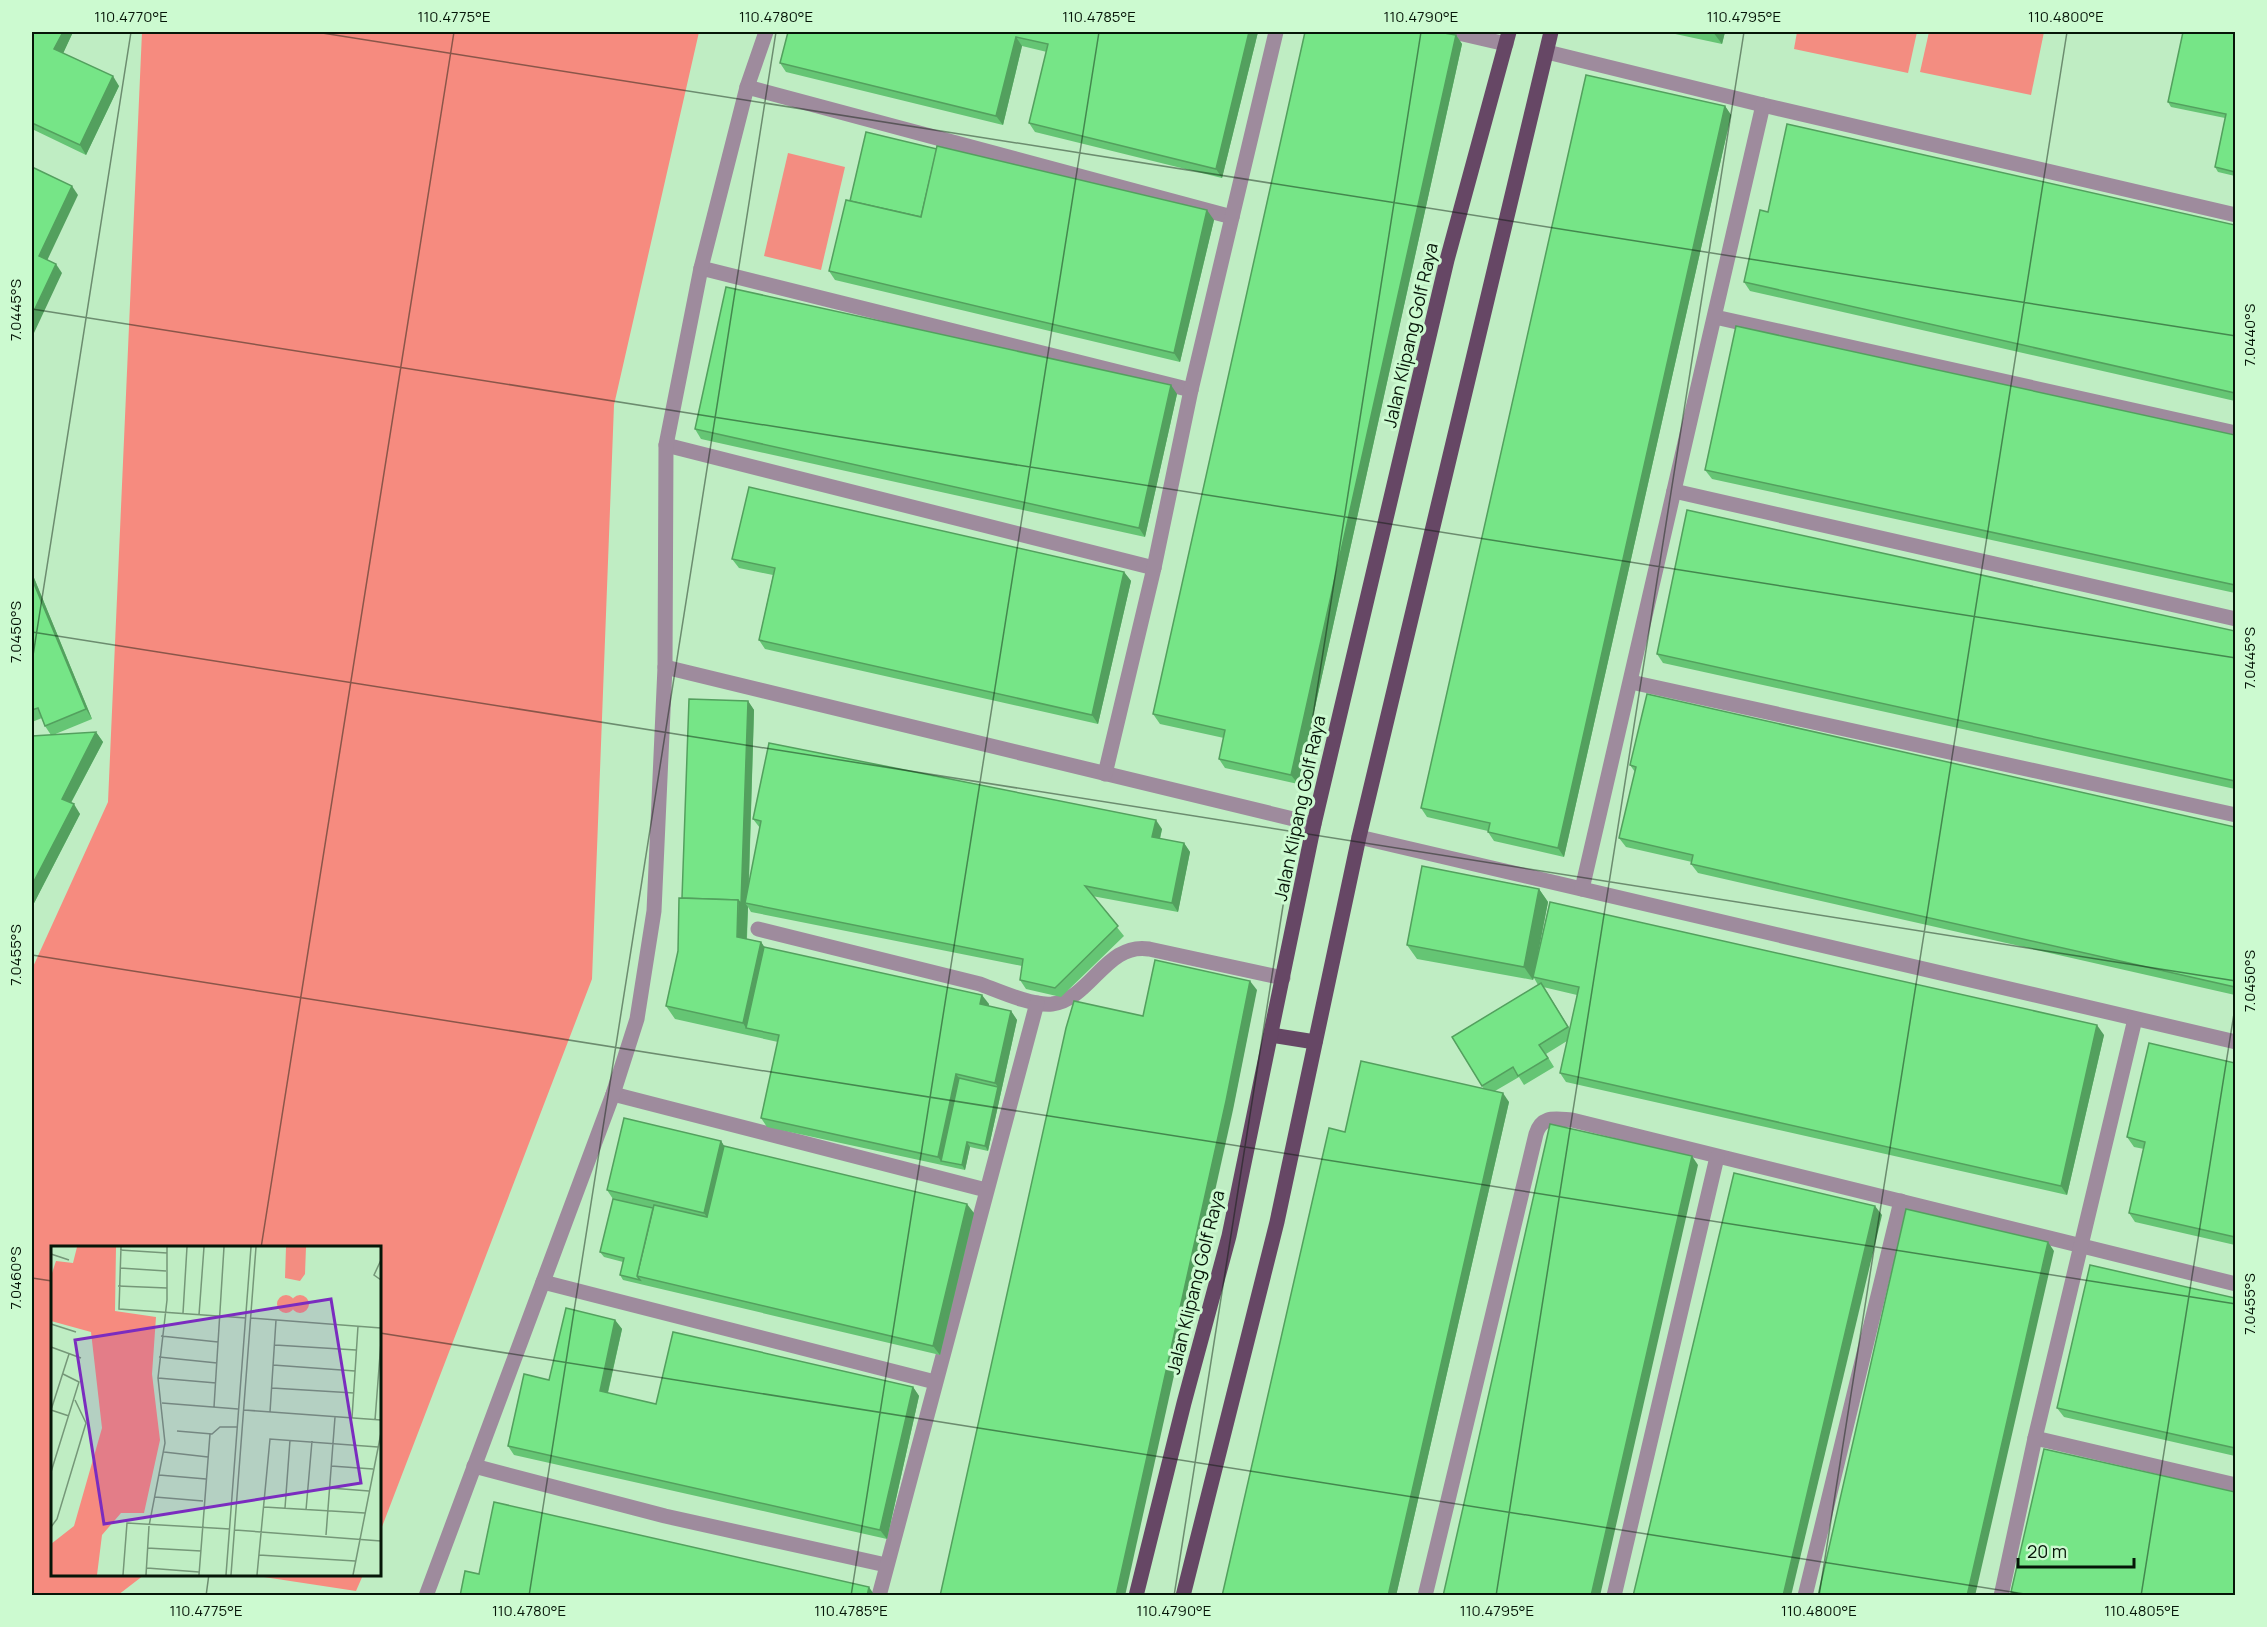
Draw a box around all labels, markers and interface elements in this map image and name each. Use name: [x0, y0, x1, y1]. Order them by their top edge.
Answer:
text: 110.4770°E: [94, 6, 168, 27]
text: 110.4775°E: [418, 6, 490, 27]
text: 110.4780°E: [739, 6, 813, 27]
text: 110.4785°E: [1062, 6, 1136, 27]
text: 110.4790°E: [1384, 6, 1458, 27]
text: 110.4795°E: [1707, 6, 1781, 27]
text: 110.4800°E: [2028, 6, 2104, 27]
street label: Jalan Klipang Golf Raya: [1377, 240, 1443, 430]
text: 7.0445°S: [5, 279, 26, 341]
text: 7.0440°S: [2239, 304, 2260, 366]
text: 7.0450°S: [5, 601, 26, 663]
text: 7.0445°S: [2239, 627, 2260, 689]
street label: Jalan Klipang Golf Raya: [1268, 713, 1330, 903]
text: 7.0455°S: [5, 924, 26, 986]
text: 7.0450°S: [2239, 950, 2260, 1012]
street label: Jalan Klipang Golf Raya: [1160, 1187, 1230, 1377]
inset map: [51, 1246, 381, 1576]
text: 7.0460°S: [5, 1247, 26, 1309]
text: 7.0455°S: [2239, 1273, 2260, 1335]
scale bar: [2018, 1531, 2134, 1569]
text: 20 m: [2027, 1539, 2067, 1563]
text: 110.4775°E: [170, 1600, 242, 1621]
text: 110.4780°E: [492, 1600, 566, 1621]
text: 110.4785°E: [814, 1600, 888, 1621]
text: 110.4790°E: [1137, 1600, 1211, 1621]
text: 110.4795°E: [1460, 1600, 1534, 1621]
text: 110.4800°E: [1781, 1600, 1857, 1621]
text: 110.4805°E: [2104, 1600, 2180, 1621]

